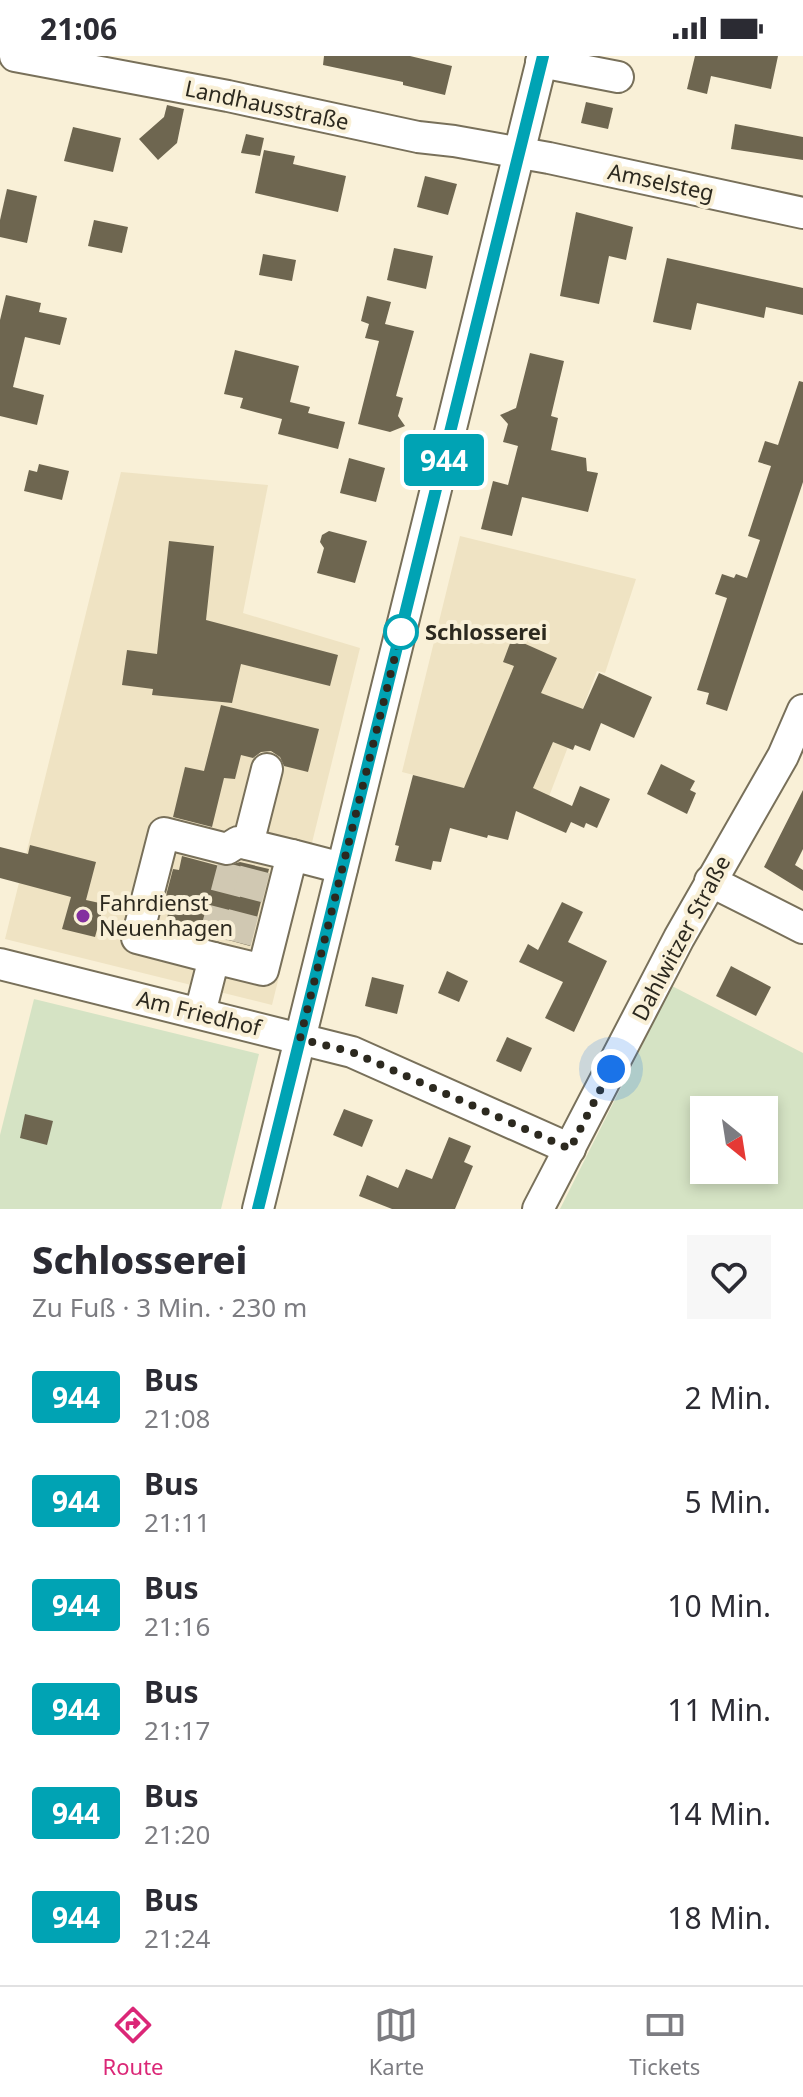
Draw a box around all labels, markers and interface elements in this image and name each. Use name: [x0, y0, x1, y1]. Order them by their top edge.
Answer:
text: 21:06: [40, 8, 117, 49]
street label: Landhausstraße: [182, 72, 352, 136]
street label: Amselsteg: [605, 155, 717, 207]
line badge: 944: [398, 434, 490, 486]
text: 944: [420, 441, 468, 479]
marker: Schlosserei: [384, 615, 418, 649]
place label: Schlosserei: [425, 616, 547, 646]
street label: Dahlwitzer Straße: [624, 850, 736, 1026]
place label: Fahrdienst Neuenhagen: [99, 887, 233, 942]
marker: Fahrdienst Neuenhagen: [74, 907, 92, 925]
street label: Am Friedhof: [134, 982, 266, 1042]
your location: [591, 1049, 631, 1089]
north arrow: [690, 1096, 778, 1184]
map controls: [690, 1096, 778, 1184]
text: Schlosserei: [32, 1233, 247, 1285]
button: heart: [687, 1235, 771, 1319]
text: Zu Fuß · 3 Min. · 230 m: [32, 1289, 307, 1325]
text: Bus: [144, 1359, 199, 1400]
text: 2 Min.: [685, 1377, 771, 1418]
text: 944: [52, 1378, 100, 1416]
text: 21:08: [144, 1400, 210, 1436]
text: Bus: [144, 1463, 199, 1504]
text: 5 Min.: [685, 1481, 771, 1522]
text: 944: [52, 1482, 100, 1520]
text: 21:11: [144, 1504, 210, 1540]
text: Bus: [144, 1567, 199, 1608]
text: 10 Min.: [667, 1585, 771, 1626]
text: 944: [52, 1586, 100, 1624]
text: 21:16: [144, 1608, 210, 1644]
text: Bus: [144, 1671, 199, 1712]
text: 11 Min.: [667, 1689, 771, 1730]
text: 944: [52, 1690, 100, 1728]
text: 21:17: [144, 1712, 210, 1748]
text: Bus: [144, 1775, 199, 1816]
text: 14 Min.: [667, 1793, 771, 1834]
text: 944: [52, 1794, 100, 1832]
text: 21:20: [144, 1816, 210, 1852]
text: Bus: [144, 1879, 199, 1920]
text: 18 Min.: [667, 1897, 771, 1938]
text: 944: [52, 1898, 100, 1936]
text: 21:24: [144, 1920, 210, 1956]
tab: Route: [103, 2003, 164, 2081]
tab: Karte: [369, 2003, 424, 2081]
tab: Tickets: [629, 2003, 700, 2081]

